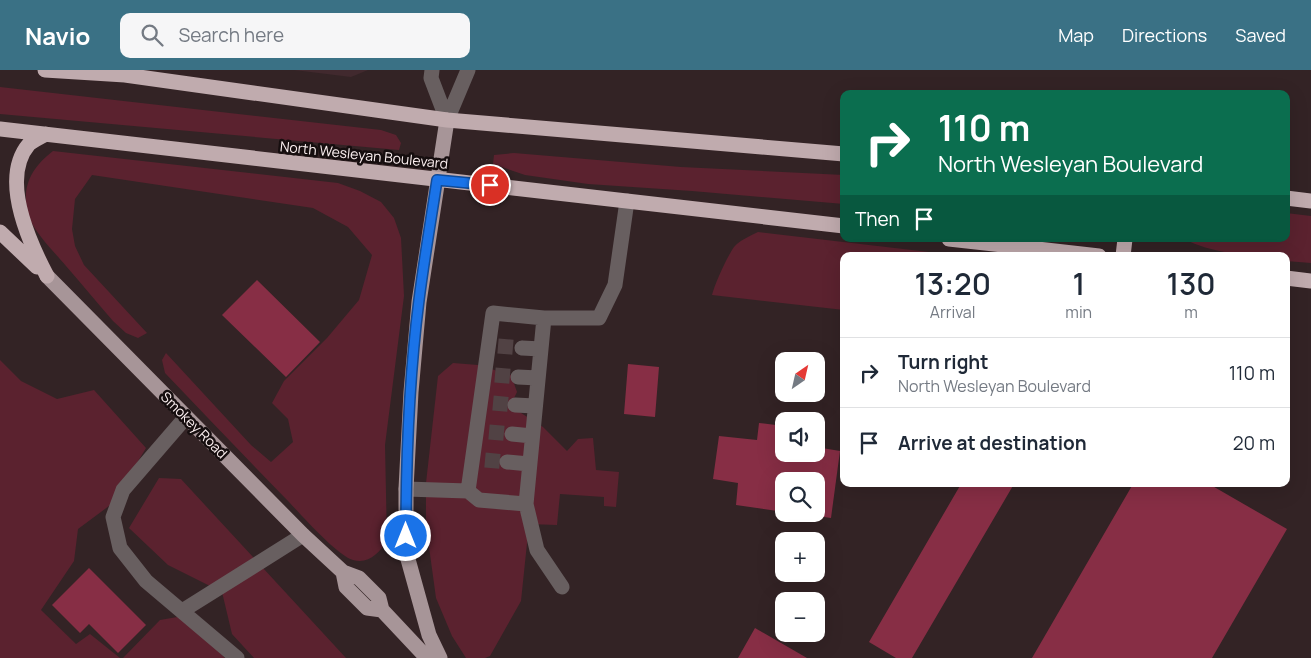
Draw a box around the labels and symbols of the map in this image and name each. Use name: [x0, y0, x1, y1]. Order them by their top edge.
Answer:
street label: North Wesleyan Boulevard: [279, 136, 449, 173]
pin: [469, 164, 511, 206]
north arrow: [775, 352, 825, 402]
street label: Smokey Road: [157, 387, 232, 462]
position arrow: [379, 509, 431, 561]

